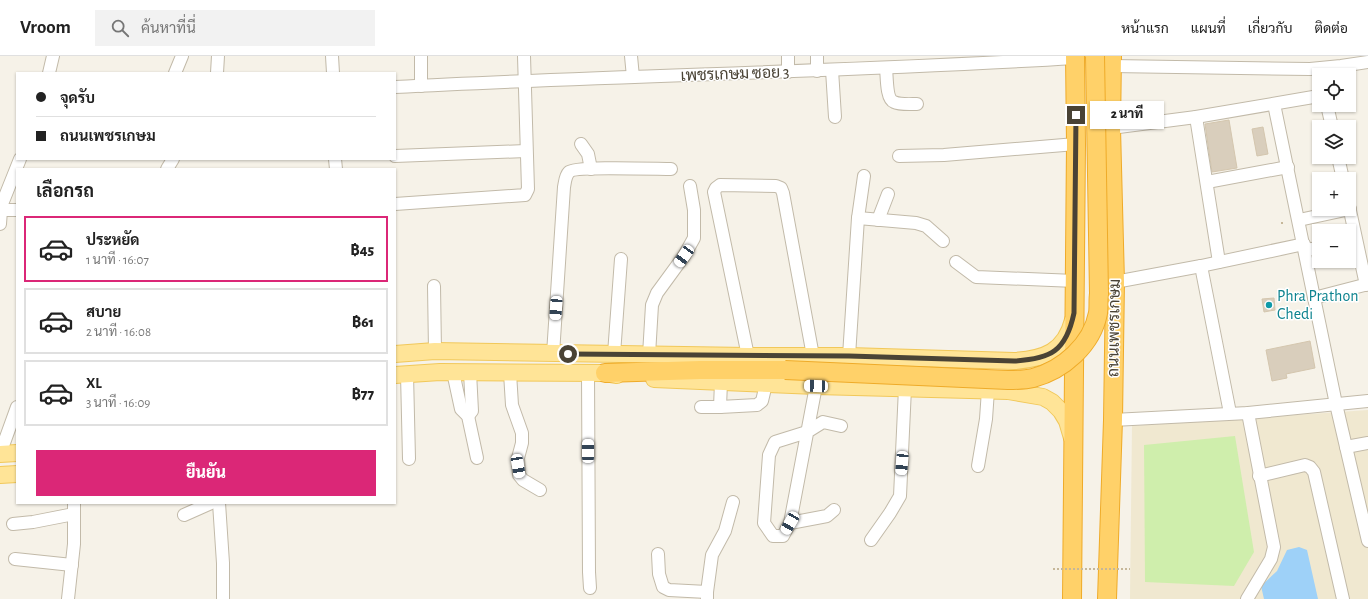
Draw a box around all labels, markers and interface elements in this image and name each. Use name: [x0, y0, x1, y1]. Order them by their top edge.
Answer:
search box: [95, 10, 375, 46]
icon: search: [109, 17, 131, 39]
text: Vroom: [20, 18, 71, 37]
text: ค้นหาที่นี่: [141, 21, 196, 36]
text: หน้าแรก: [1121, 22, 1169, 36]
text: แผนที่: [1191, 22, 1226, 36]
text: เกี่ยวกับ: [1248, 22, 1292, 36]
text: ติดต่อ: [1314, 22, 1348, 36]
street label: เพชรเกษม ซอย 3: [680, 64, 790, 84]
map controls: [1312, 68, 1356, 268]
button: locate: [1312, 68, 1356, 112]
text: จุดรับ: [60, 91, 95, 106]
callout: 2 นาที: [1090, 101, 1164, 129]
route end: [1067, 106, 1085, 124]
text: 2 นาที: [1111, 108, 1143, 121]
button: layers: [1312, 120, 1356, 164]
text: ถนนเพชรเกษม: [60, 129, 156, 144]
button: +: [1312, 172, 1356, 216]
text: เลือกรถ: [36, 183, 94, 201]
button: −: [1312, 224, 1356, 268]
icon: car: [38, 231, 74, 267]
text: ประหยัด: [86, 233, 139, 248]
text: ฿45: [351, 243, 374, 258]
car: [672, 243, 696, 269]
text: 1 นาที · 16:07: [86, 254, 149, 267]
street label: ถนนเพชรเกษม: [1105, 279, 1123, 377]
place label: Phra Prathon Chedi: [1277, 288, 1358, 322]
car: [549, 296, 563, 320]
marker: Phra Prathon Chedi: [1264, 300, 1274, 310]
icon: car: [38, 303, 74, 339]
text: สบาย: [86, 305, 121, 320]
text: ฿61: [352, 315, 374, 330]
text: 2 นาที · 16:08: [86, 326, 151, 339]
route start: [559, 345, 577, 363]
icon: car: [38, 375, 74, 411]
text: XL: [86, 376, 102, 391]
car: [804, 380, 828, 392]
text: ฿77: [352, 387, 374, 402]
text: 3 นาที · 16:09: [86, 397, 150, 410]
car: [582, 439, 594, 463]
button: ยืนยัน: [36, 450, 376, 496]
car: [895, 451, 909, 475]
car: [510, 453, 526, 479]
car: [779, 510, 801, 536]

